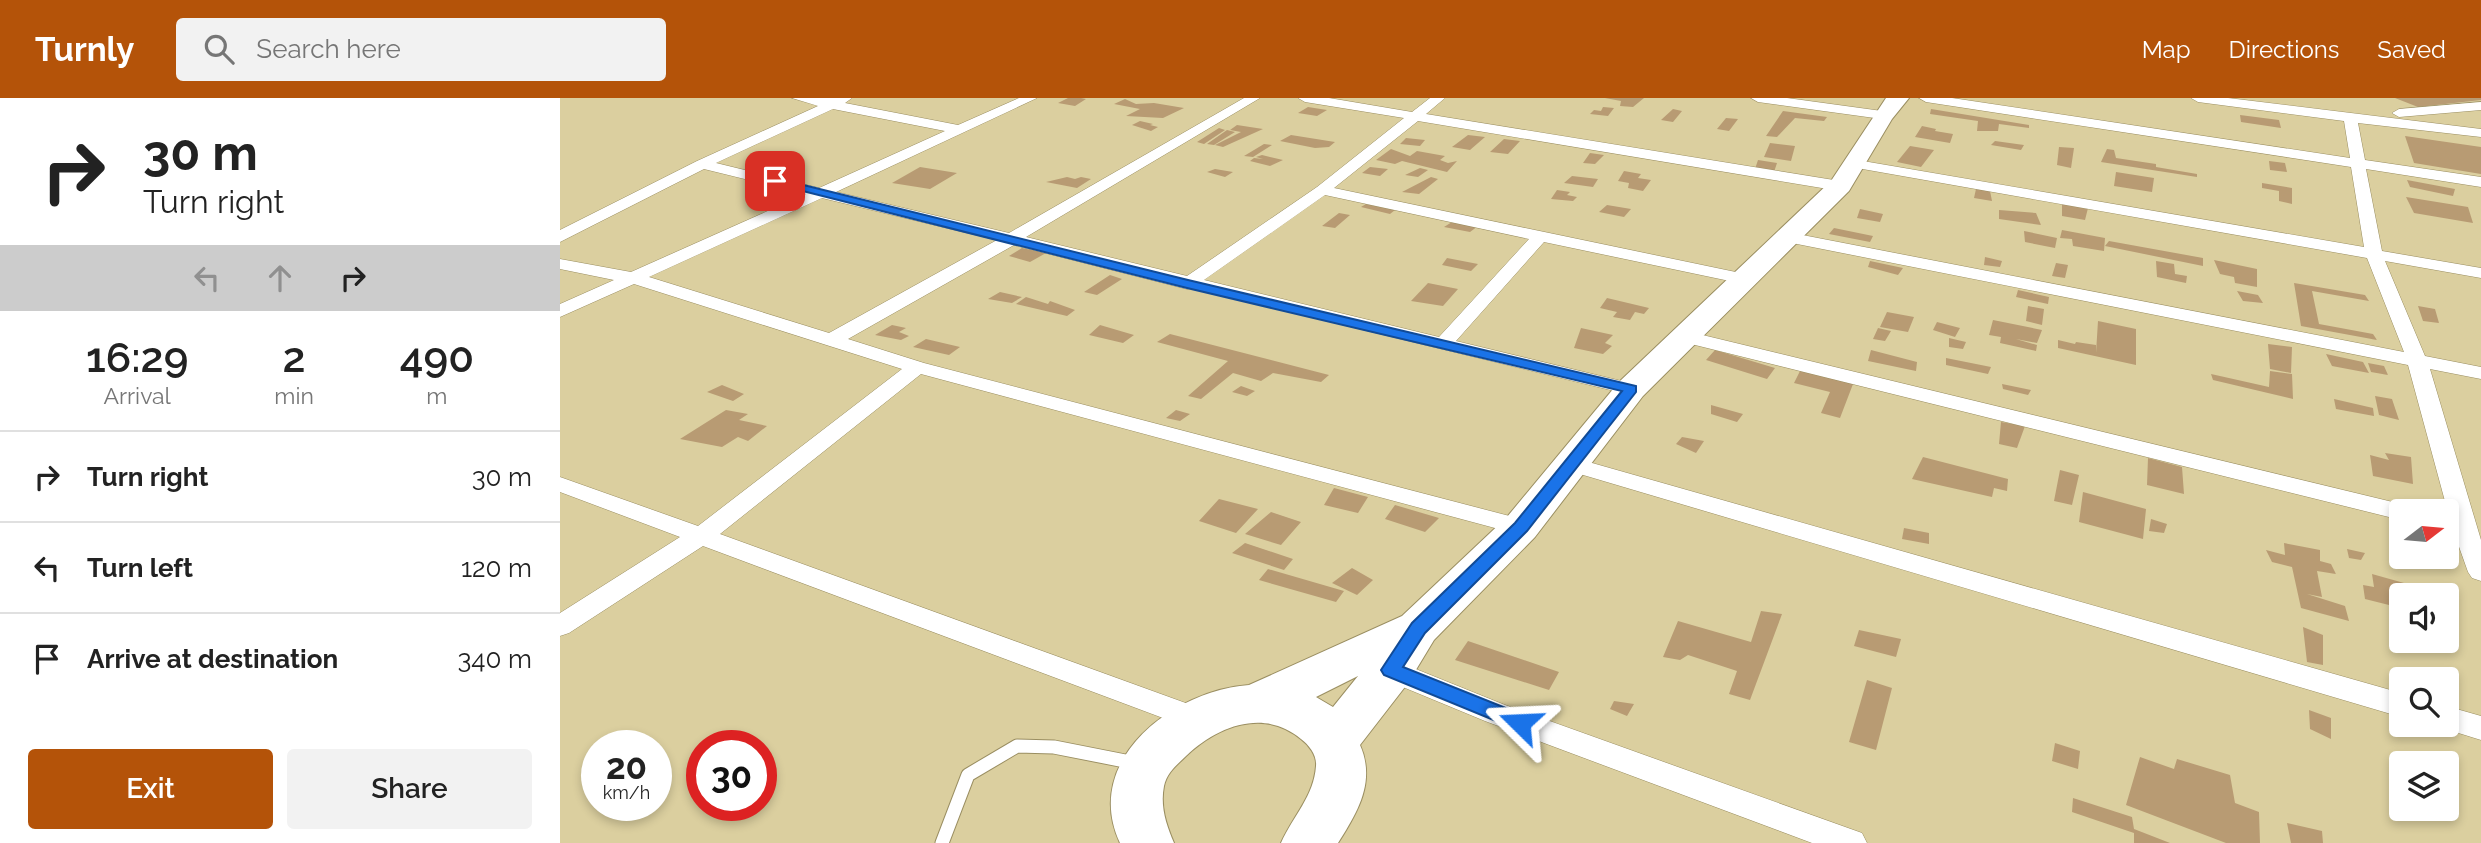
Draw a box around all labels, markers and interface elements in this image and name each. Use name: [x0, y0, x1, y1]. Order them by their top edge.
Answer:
search box: [176, 18, 666, 81]
text: Turnly: [35, 30, 134, 69]
icon: search: [200, 30, 238, 68]
text: Search here: [256, 34, 401, 64]
text: Map: [2142, 35, 2191, 64]
text: Directions: [2229, 35, 2339, 64]
text: Saved: [2377, 35, 2446, 64]
text: 30 m: [143, 124, 258, 181]
icon: right: [28, 126, 119, 217]
pin: [745, 151, 805, 211]
icon: arrive: [756, 162, 794, 200]
text: Turn right: [143, 183, 284, 220]
icon: left: [188, 259, 226, 297]
icon: ahead: [261, 259, 299, 297]
icon: right: [334, 259, 372, 297]
text: 16:29: [86, 333, 188, 382]
text: 2: [283, 333, 306, 382]
text: 490: [400, 333, 474, 382]
text: Arrival: [103, 382, 171, 409]
text: min: [274, 382, 314, 409]
text: m: [426, 382, 448, 409]
icon: right: [28, 458, 66, 496]
text: Turn right: [87, 462, 208, 492]
text: 30 m: [472, 462, 532, 492]
north arrow: [2389, 499, 2459, 569]
map controls: [2389, 499, 2459, 821]
icon: left: [28, 549, 66, 587]
text: Turn left: [87, 553, 193, 583]
text: 120 m: [461, 553, 532, 583]
button: sound: [2389, 583, 2459, 653]
icon: arrive: [28, 640, 66, 678]
text: Arrive at destination: [87, 644, 338, 674]
text: 340 m: [457, 644, 532, 674]
button: search: [2389, 667, 2459, 737]
position arrow: [1483, 686, 1557, 760]
speed limit sign: 30: [686, 730, 777, 821]
text: 20: [606, 746, 647, 787]
button: Exit: [28, 749, 273, 829]
button: Share: [287, 749, 532, 829]
button: layers: [2389, 751, 2459, 821]
text: km/h: [603, 782, 650, 803]

